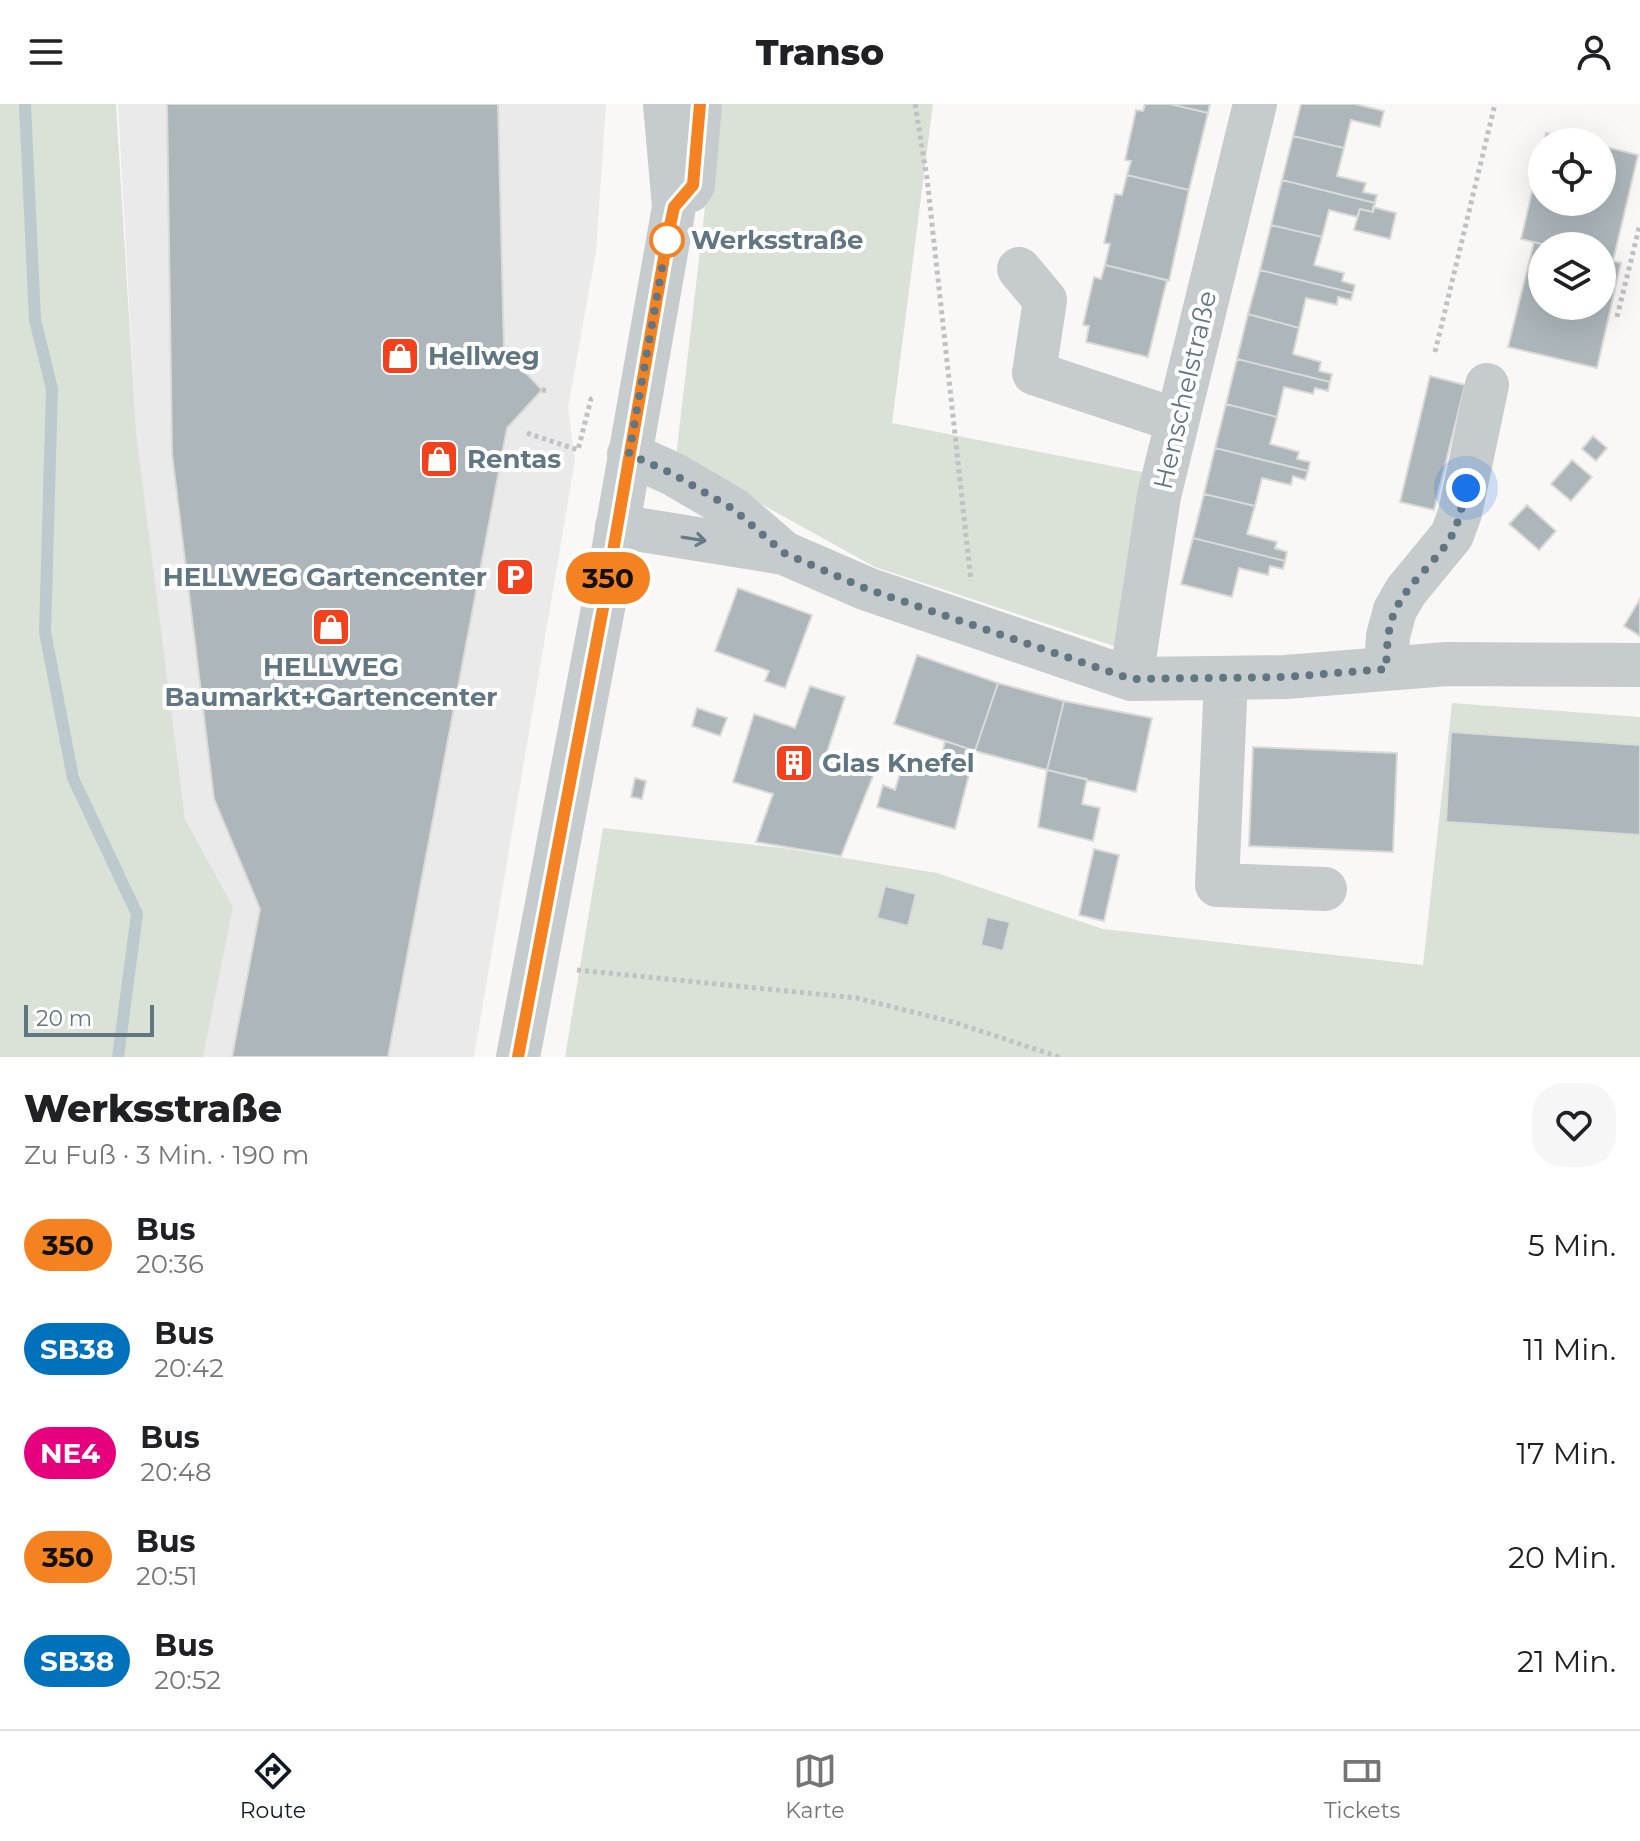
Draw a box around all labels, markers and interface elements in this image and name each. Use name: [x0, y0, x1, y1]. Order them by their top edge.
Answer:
icon: menu: [24, 30, 68, 74]
text: Transo: [756, 30, 884, 74]
icon: person: [1572, 30, 1616, 74]
map controls: [1528, 128, 1616, 320]
button: locate: [1528, 128, 1616, 216]
marker: Werksstraße: [650, 223, 684, 257]
place label: Werksstraße: [691, 224, 863, 256]
button: layers: [1528, 232, 1616, 320]
street label: Henschelstraße: [1147, 288, 1223, 492]
shop icon: Hellweg: [379, 335, 421, 377]
place label: Hellweg: [428, 340, 540, 372]
shop icon: Rentas: [418, 438, 460, 480]
place label: Rentas: [467, 443, 561, 475]
your location: [1446, 468, 1486, 508]
one-way arrow: [681, 532, 706, 547]
line badge: 350: [562, 552, 654, 604]
parking icon: HELLWEG Gartencenter: [494, 556, 536, 598]
place label: HELLWEG Gartencenter: [163, 561, 487, 593]
text: 350: [582, 561, 634, 595]
shop icon: HELLWEG Baumarkt+Gartencenter: [310, 606, 352, 648]
place label: HELLWEG Baumarkt+Gartencenter: [164, 651, 498, 713]
building icon: Glas Knefel: [773, 742, 815, 784]
place label: Glas Knefel: [822, 747, 975, 779]
scale bar: [24, 1001, 154, 1037]
text: 20 m: [36, 1005, 92, 1032]
button: heart: [1532, 1083, 1616, 1167]
text: Werksstraße: [24, 1085, 282, 1132]
text: Zu Fuß · 3 Min. · 190 m: [24, 1139, 309, 1171]
text: Bus: [136, 1211, 196, 1248]
text: 5 Min.: [1528, 1227, 1616, 1264]
text: 350: [42, 1228, 94, 1262]
text: 20:36: [136, 1248, 204, 1280]
text: Bus: [154, 1315, 214, 1352]
text: 11 Min.: [1523, 1331, 1616, 1368]
text: SB38: [40, 1332, 114, 1366]
text: 20:42: [154, 1352, 224, 1384]
text: Bus: [140, 1419, 200, 1456]
text: 17 Min.: [1516, 1435, 1616, 1472]
text: NE4: [40, 1436, 100, 1470]
text: 20:48: [140, 1456, 212, 1488]
text: Bus: [136, 1523, 196, 1560]
text: 20 Min.: [1508, 1539, 1616, 1576]
text: 350: [42, 1540, 94, 1574]
text: 20:51: [136, 1560, 198, 1592]
text: Bus: [154, 1627, 214, 1664]
text: 21 Min.: [1517, 1643, 1616, 1680]
text: SB38: [40, 1644, 114, 1678]
text: 20:52: [154, 1664, 221, 1696]
tab: Route: [240, 1749, 306, 1824]
tab: Karte: [785, 1749, 845, 1824]
tab: Tickets: [1324, 1749, 1400, 1824]

